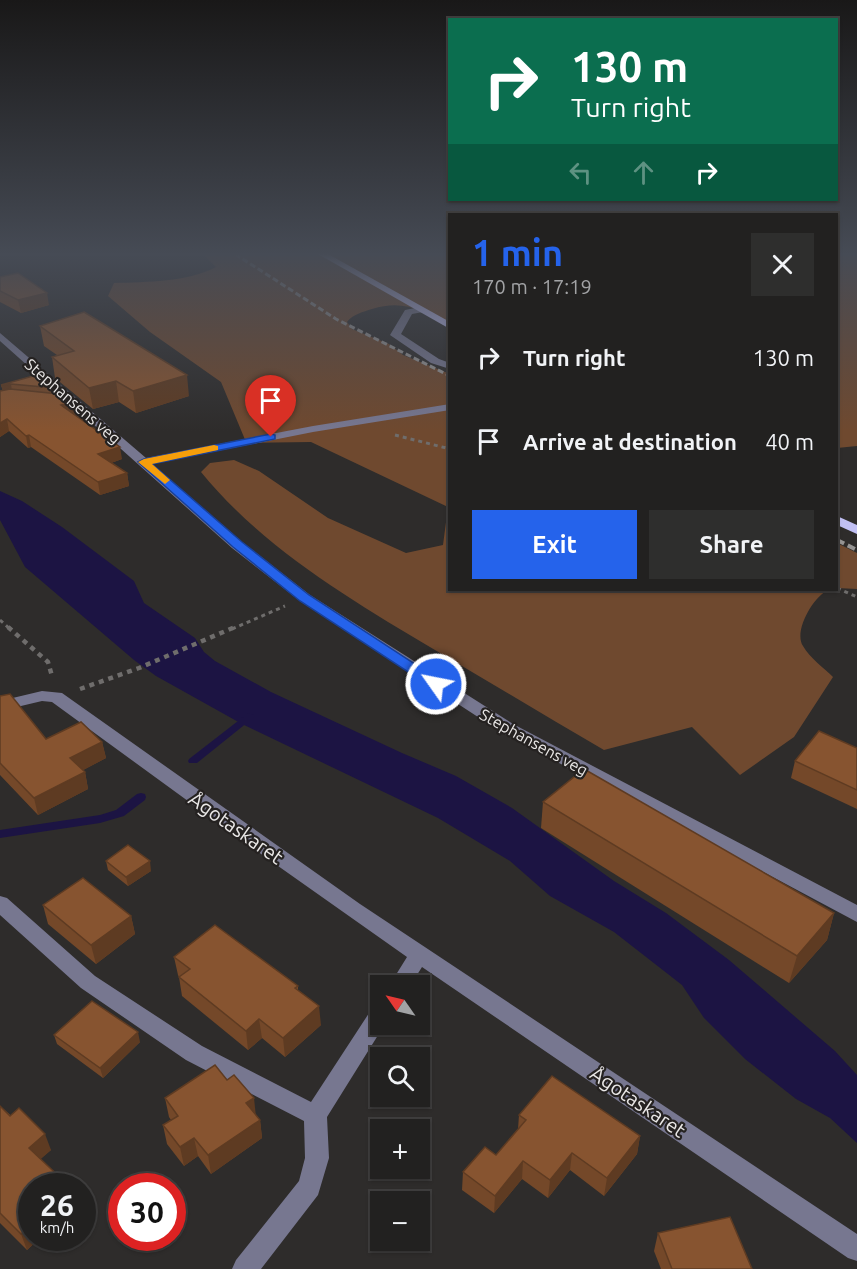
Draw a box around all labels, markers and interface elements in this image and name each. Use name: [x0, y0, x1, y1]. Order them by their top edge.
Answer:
icon: right: [472, 42, 550, 120]
text: 130 m: [571, 43, 688, 90]
text: Turn right: [571, 92, 691, 122]
icon: left: [564, 156, 597, 189]
icon: ahead: [627, 156, 660, 189]
icon: right: [690, 156, 723, 189]
text: 1 min: [472, 232, 563, 273]
button: close: [751, 233, 814, 296]
text: 170 m · 17:19: [472, 275, 592, 298]
icon: right: [472, 341, 505, 374]
text: Turn right: [523, 345, 625, 370]
text: 130 m: [753, 345, 814, 370]
street label: Stephansens veg: [22, 355, 124, 447]
pin: [245, 375, 296, 437]
icon: arrive: [254, 384, 287, 417]
icon: arrive: [472, 425, 505, 458]
text: Arrive at destination: [523, 429, 737, 454]
text: 40 m: [765, 429, 814, 454]
button: Exit: [472, 510, 637, 579]
button: Share: [649, 510, 814, 579]
position arrow: [404, 652, 468, 716]
street label: Stephansens veg: [477, 705, 591, 779]
street label: Ågotaskaret: [185, 787, 288, 869]
north arrow: [370, 975, 430, 1035]
map controls: [370, 975, 430, 1251]
button: search: [370, 1047, 430, 1107]
street label: Ågotaskaret: [586, 1061, 690, 1142]
button: +: [370, 1119, 430, 1179]
speed limit sign: 30: [108, 1173, 186, 1251]
text: 26: [40, 1188, 74, 1222]
button: −: [370, 1191, 430, 1251]
text: km/h: [40, 1219, 74, 1236]

